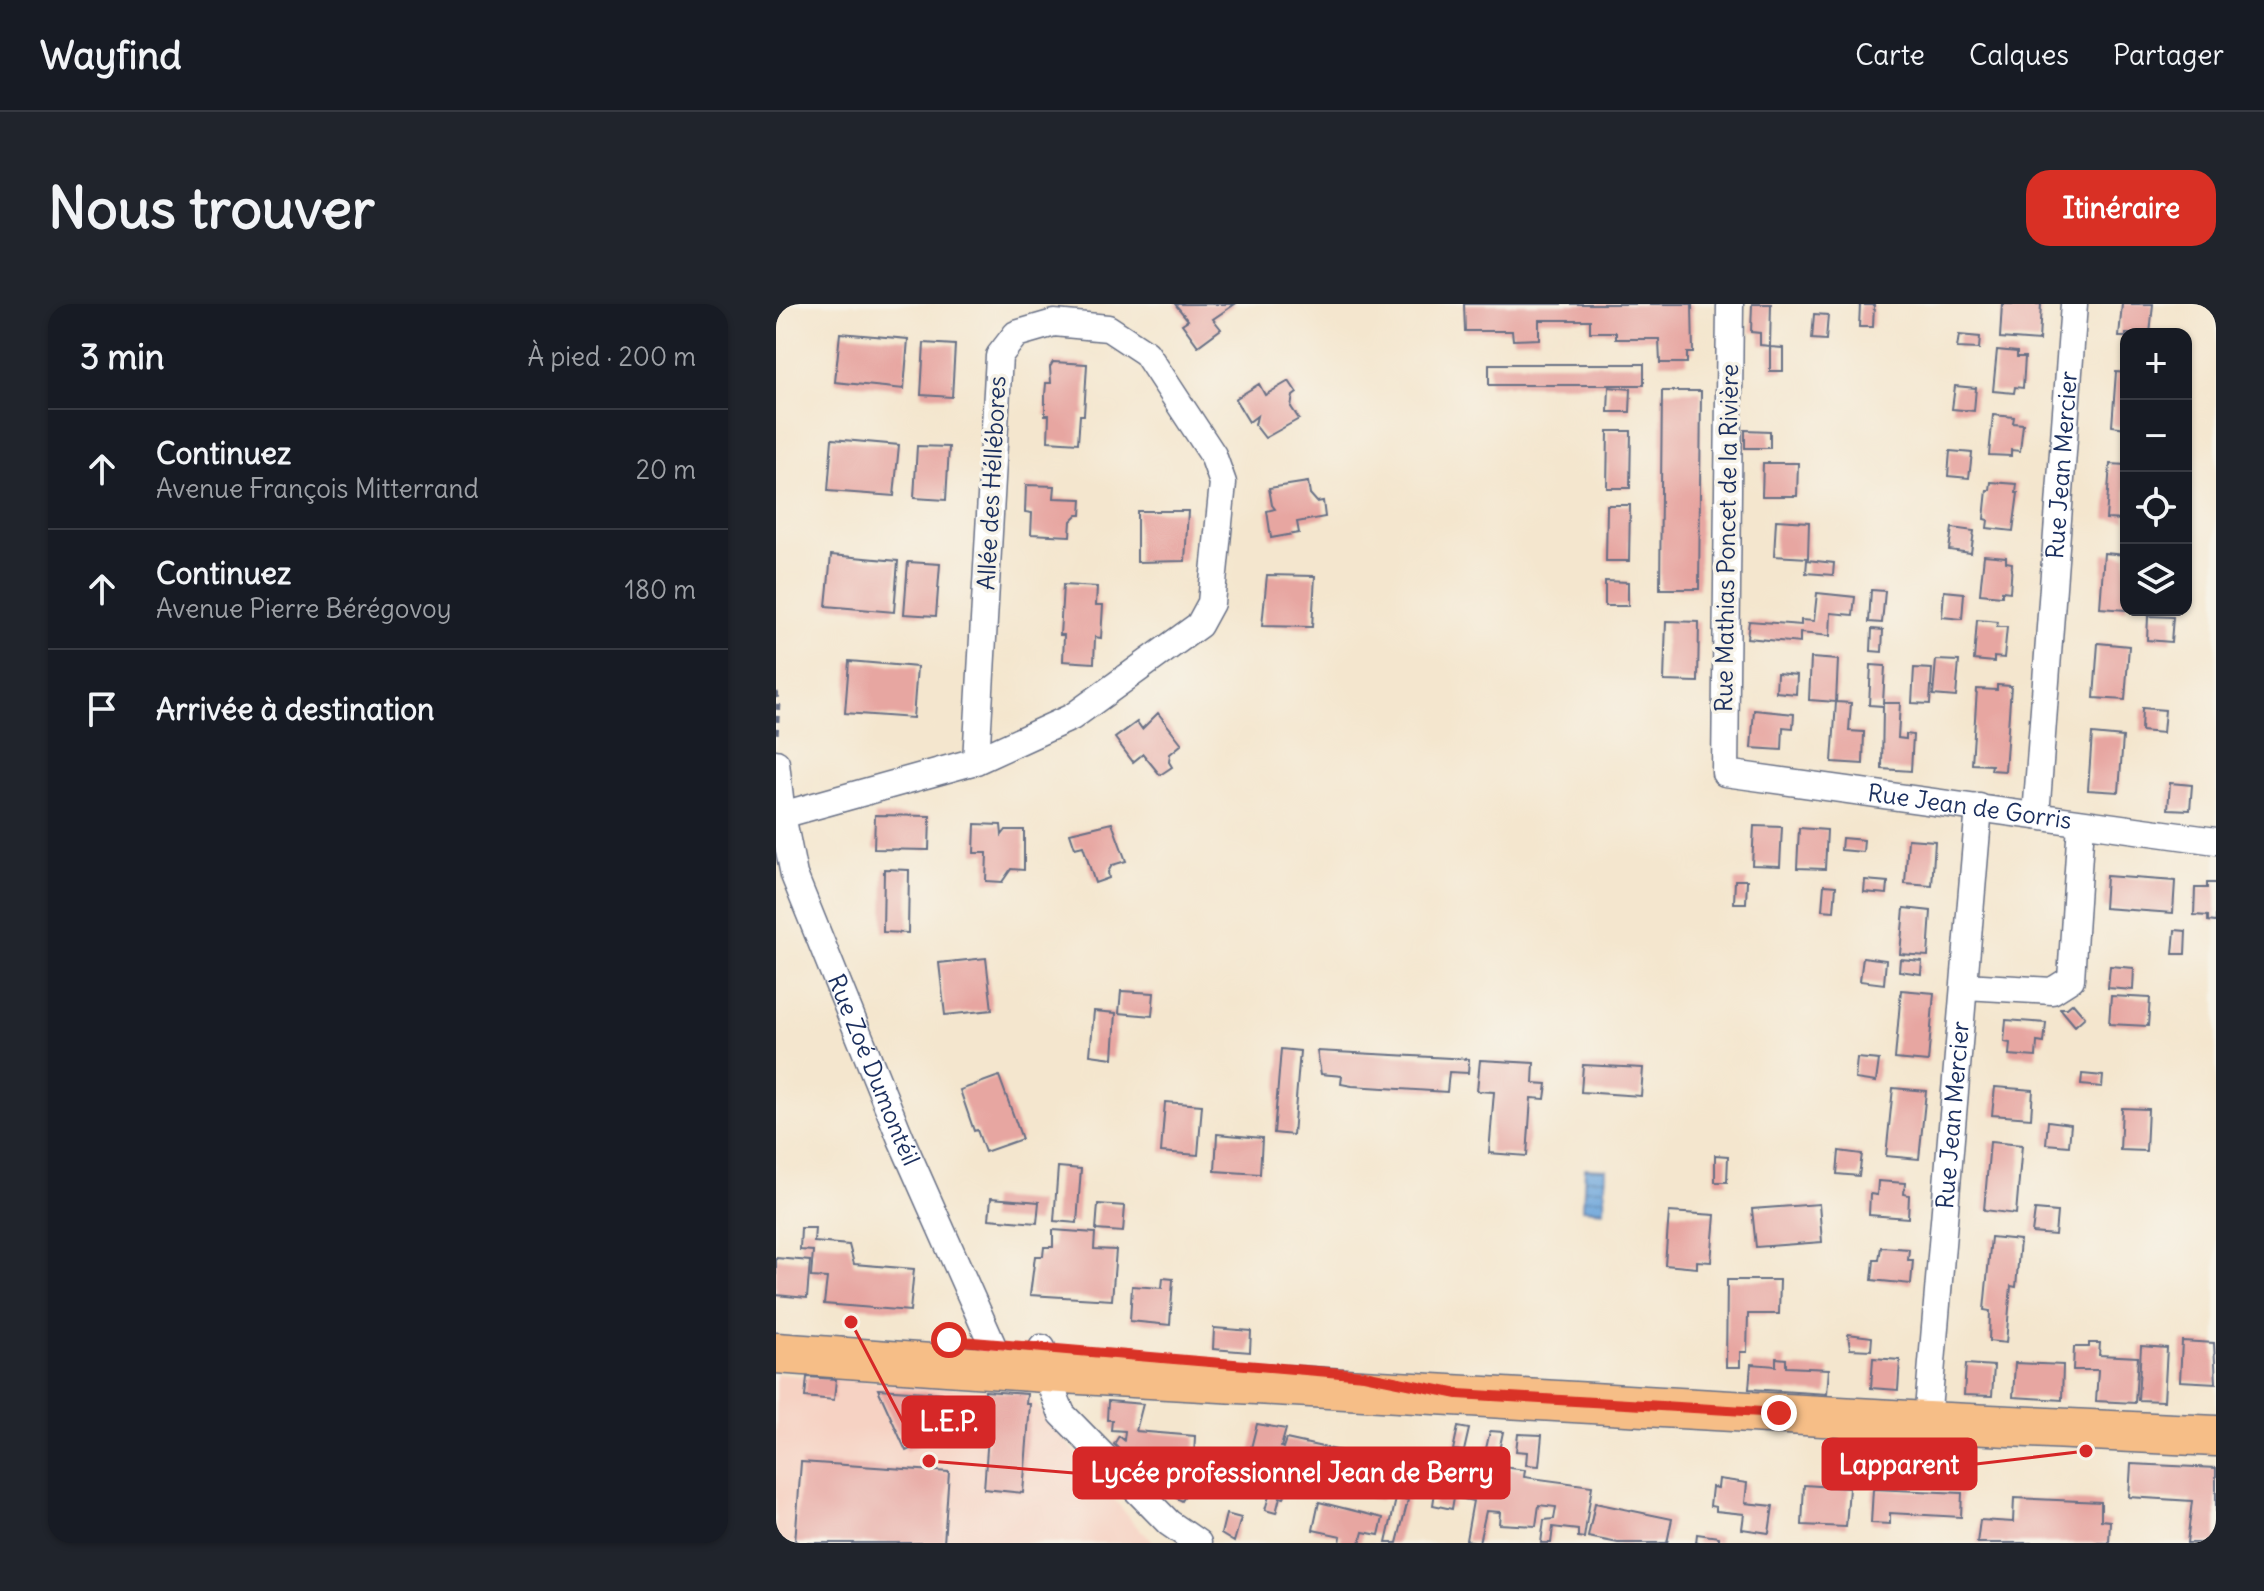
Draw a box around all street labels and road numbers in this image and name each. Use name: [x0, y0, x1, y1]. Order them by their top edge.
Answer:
street label: Rue Mathias Poncet de la Rivière: [1708, 364, 1744, 712]
street label: Rue Jean Mercier: [2039, 370, 2083, 560]
street label: Allée des Héllébores: [970, 375, 1012, 591]
street label: Rue Jean de Gorris: [1866, 777, 2074, 835]
street label: Rue Zoé Dumontéil: [822, 970, 927, 1170]
street label: Rue Jean Mercier: [1929, 1020, 1975, 1210]

